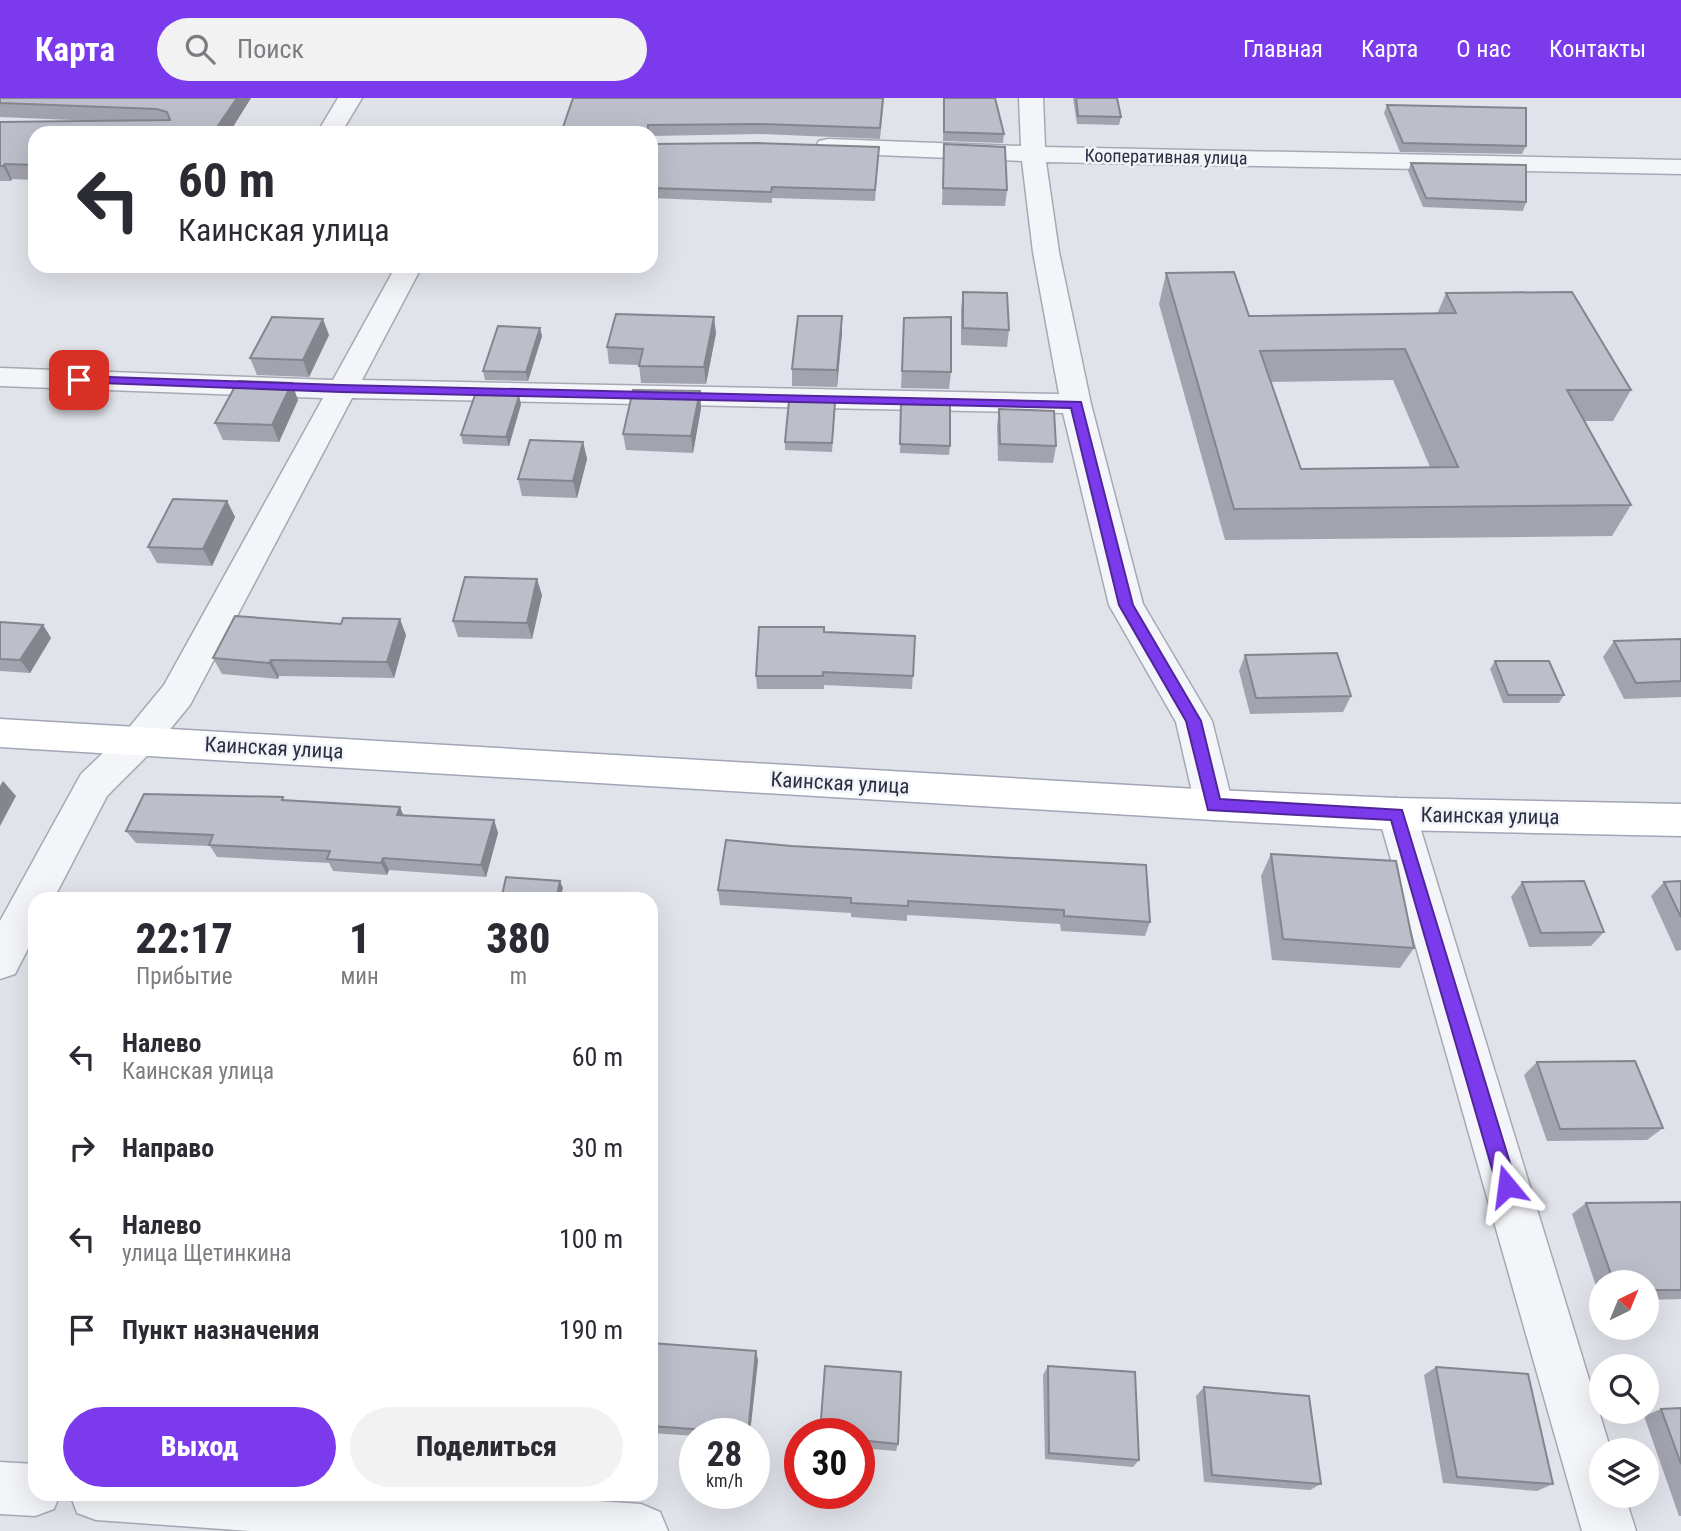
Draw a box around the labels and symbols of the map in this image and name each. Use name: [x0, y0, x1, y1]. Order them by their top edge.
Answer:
street label: Кооперативная улица: [1084, 145, 1248, 168]
pin: [49, 350, 109, 410]
street label: Каинская улица: [204, 732, 344, 764]
street label: Каинская улица: [770, 767, 910, 799]
street label: Каинская улица: [1420, 803, 1560, 829]
position arrow: [1470, 1149, 1544, 1223]
north arrow: [1589, 1270, 1659, 1340]
speed limit sign: 30: [784, 1418, 875, 1509]

